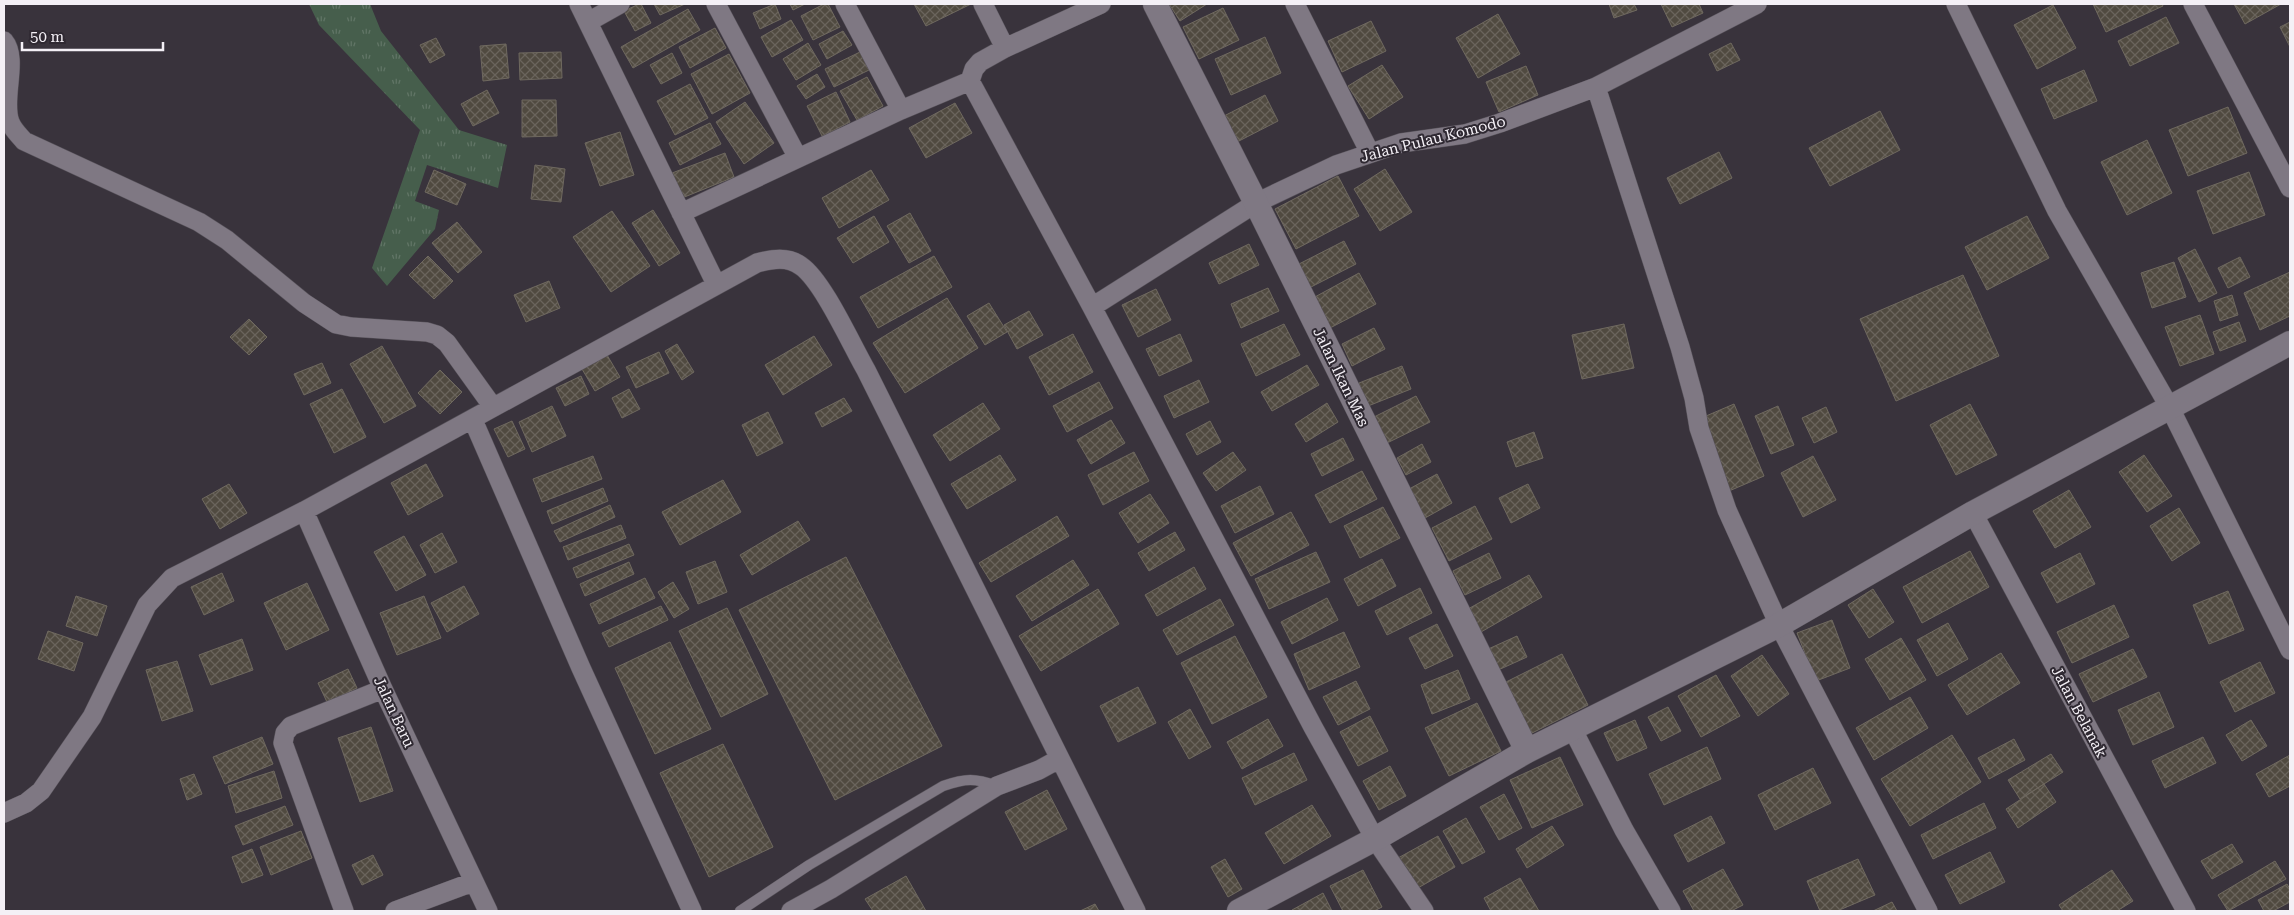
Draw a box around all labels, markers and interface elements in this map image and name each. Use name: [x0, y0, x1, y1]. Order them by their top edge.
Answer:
scale bar: [22, 20, 164, 52]
text: 50 m: [30, 28, 65, 46]
street label: Jalan Pulau Komodo: [1359, 112, 1507, 166]
street label: Jalan Ikan Mas: [1309, 324, 1373, 430]
street label: Jalan Belanak: [2047, 663, 2111, 761]
street label: Jalan Baru: [370, 674, 419, 751]

